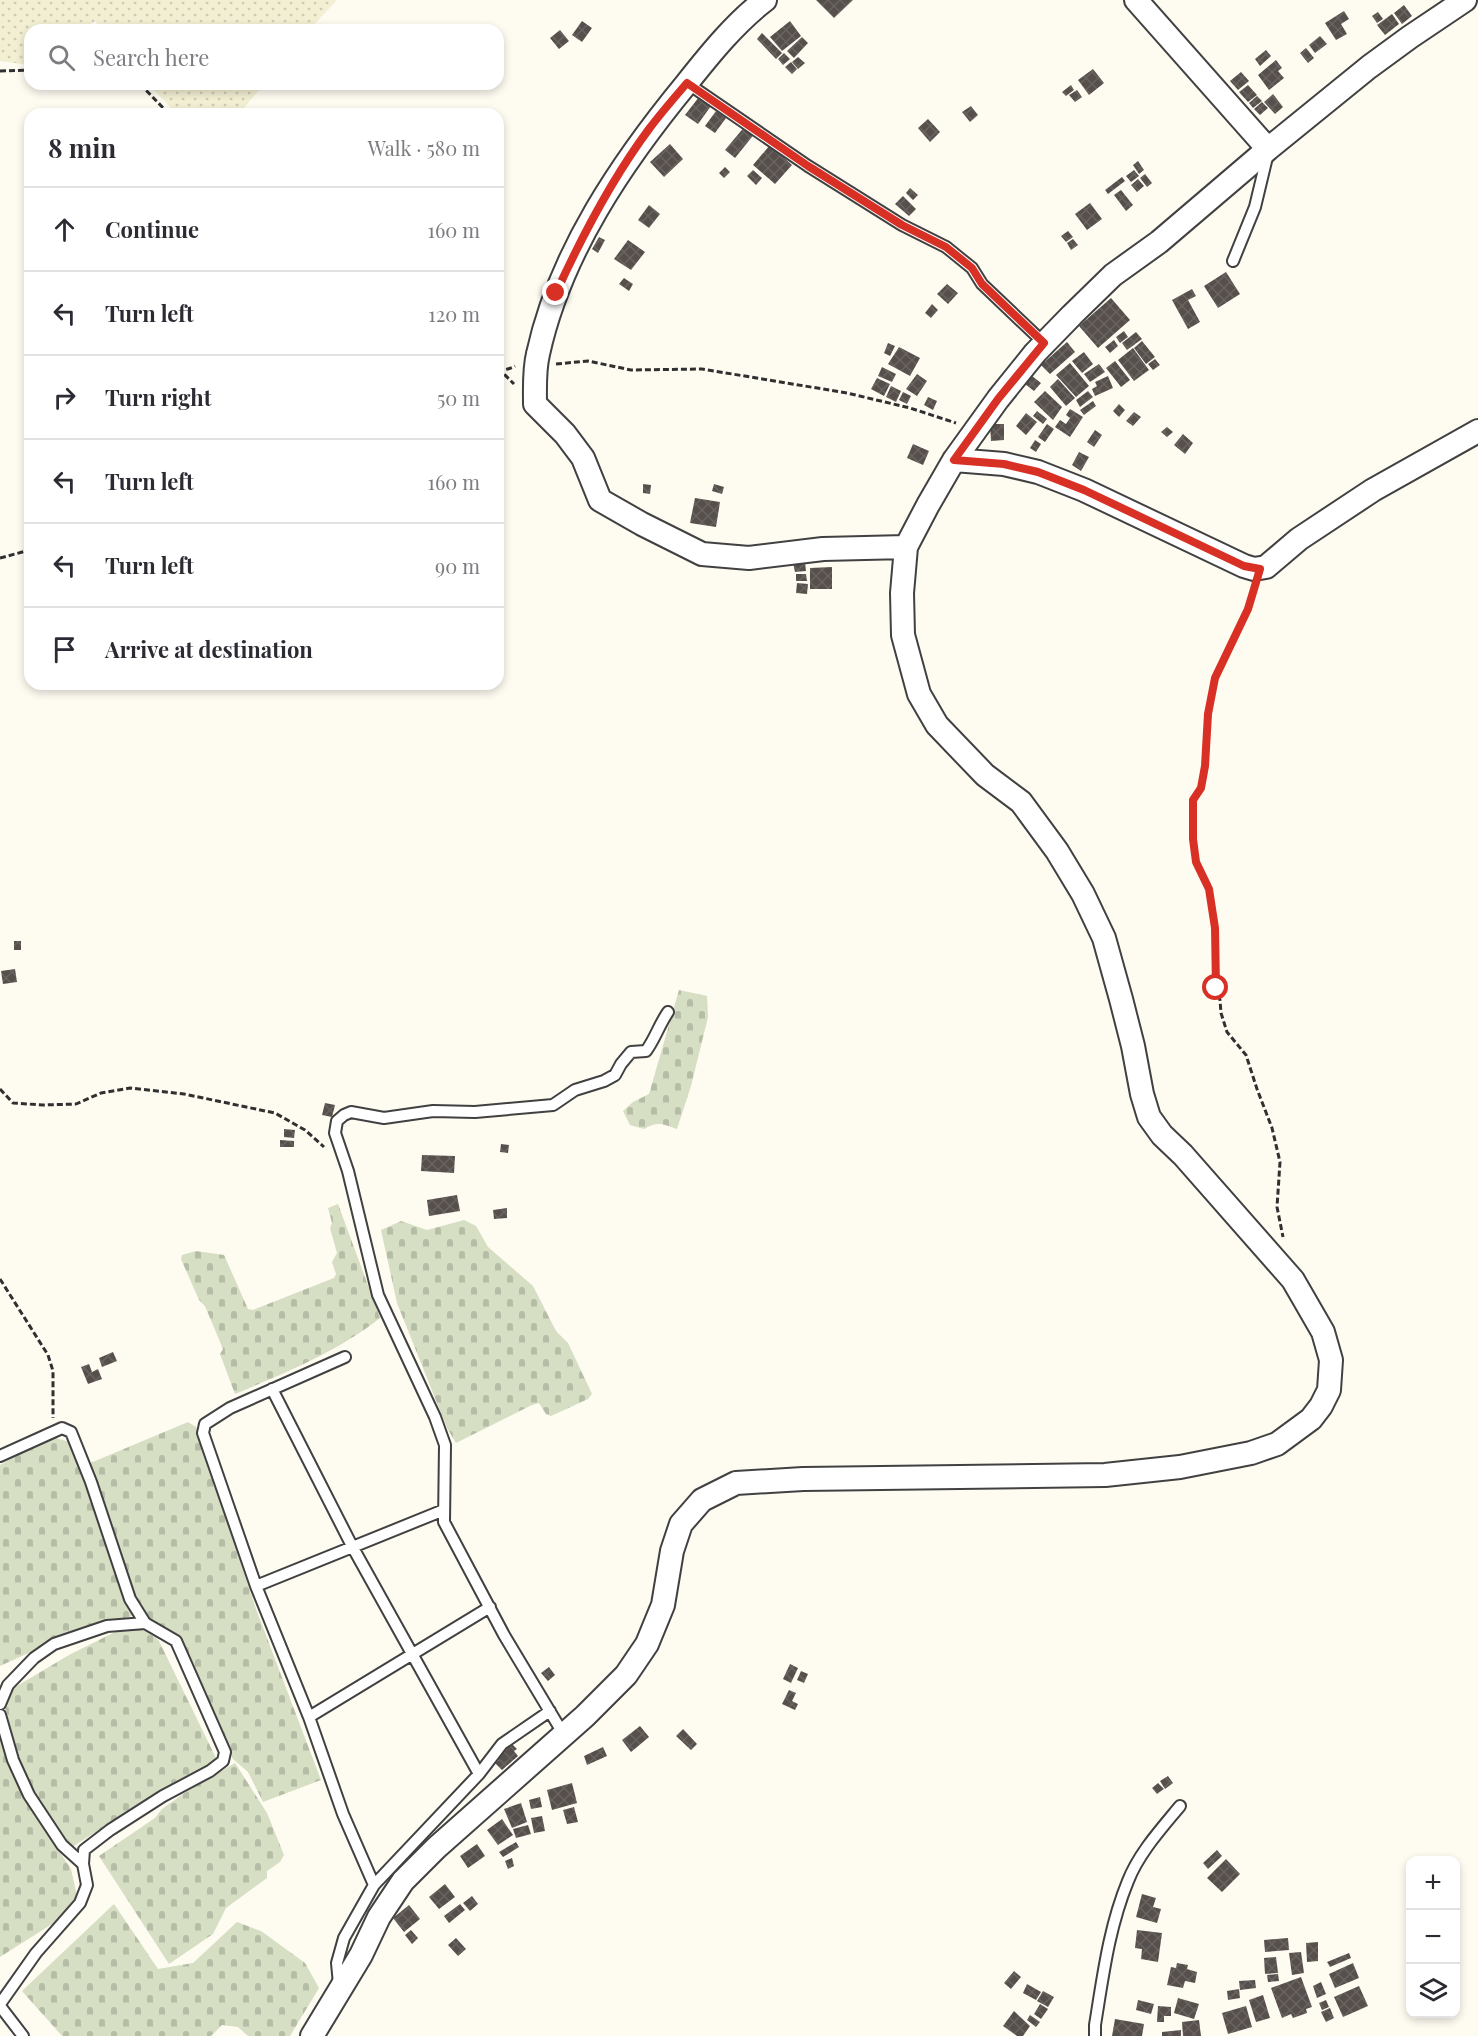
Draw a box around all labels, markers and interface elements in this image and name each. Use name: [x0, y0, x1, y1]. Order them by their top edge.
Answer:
search box: [24, 24, 504, 90]
icon: search: [45, 41, 78, 74]
text: Search here: [93, 42, 209, 72]
text: 8 min: [48, 130, 116, 165]
text: Walk · 580 m: [368, 134, 480, 161]
icon: ahead: [48, 213, 81, 246]
text: Continue: [105, 214, 199, 244]
text: 160 m: [428, 216, 480, 243]
route end: [542, 279, 568, 305]
icon: left: [48, 297, 81, 330]
text: Turn left: [105, 298, 194, 328]
text: 120 m: [428, 300, 480, 327]
icon: right: [48, 381, 81, 414]
text: Turn right: [105, 382, 211, 412]
text: 50 m: [437, 384, 480, 411]
icon: left: [48, 465, 81, 498]
text: Turn left: [105, 466, 194, 496]
text: 160 m: [428, 468, 480, 495]
icon: left: [48, 549, 81, 582]
text: Turn left: [105, 550, 194, 580]
text: 90 m: [435, 552, 480, 579]
icon: arrive: [48, 633, 81, 666]
text: Arrive at destination: [105, 634, 313, 664]
route start: [1202, 974, 1228, 1000]
map controls: [1406, 1856, 1460, 2018]
button: +: [1406, 1856, 1460, 1910]
button: −: [1406, 1910, 1460, 1964]
button: layers: [1406, 1964, 1460, 2018]

